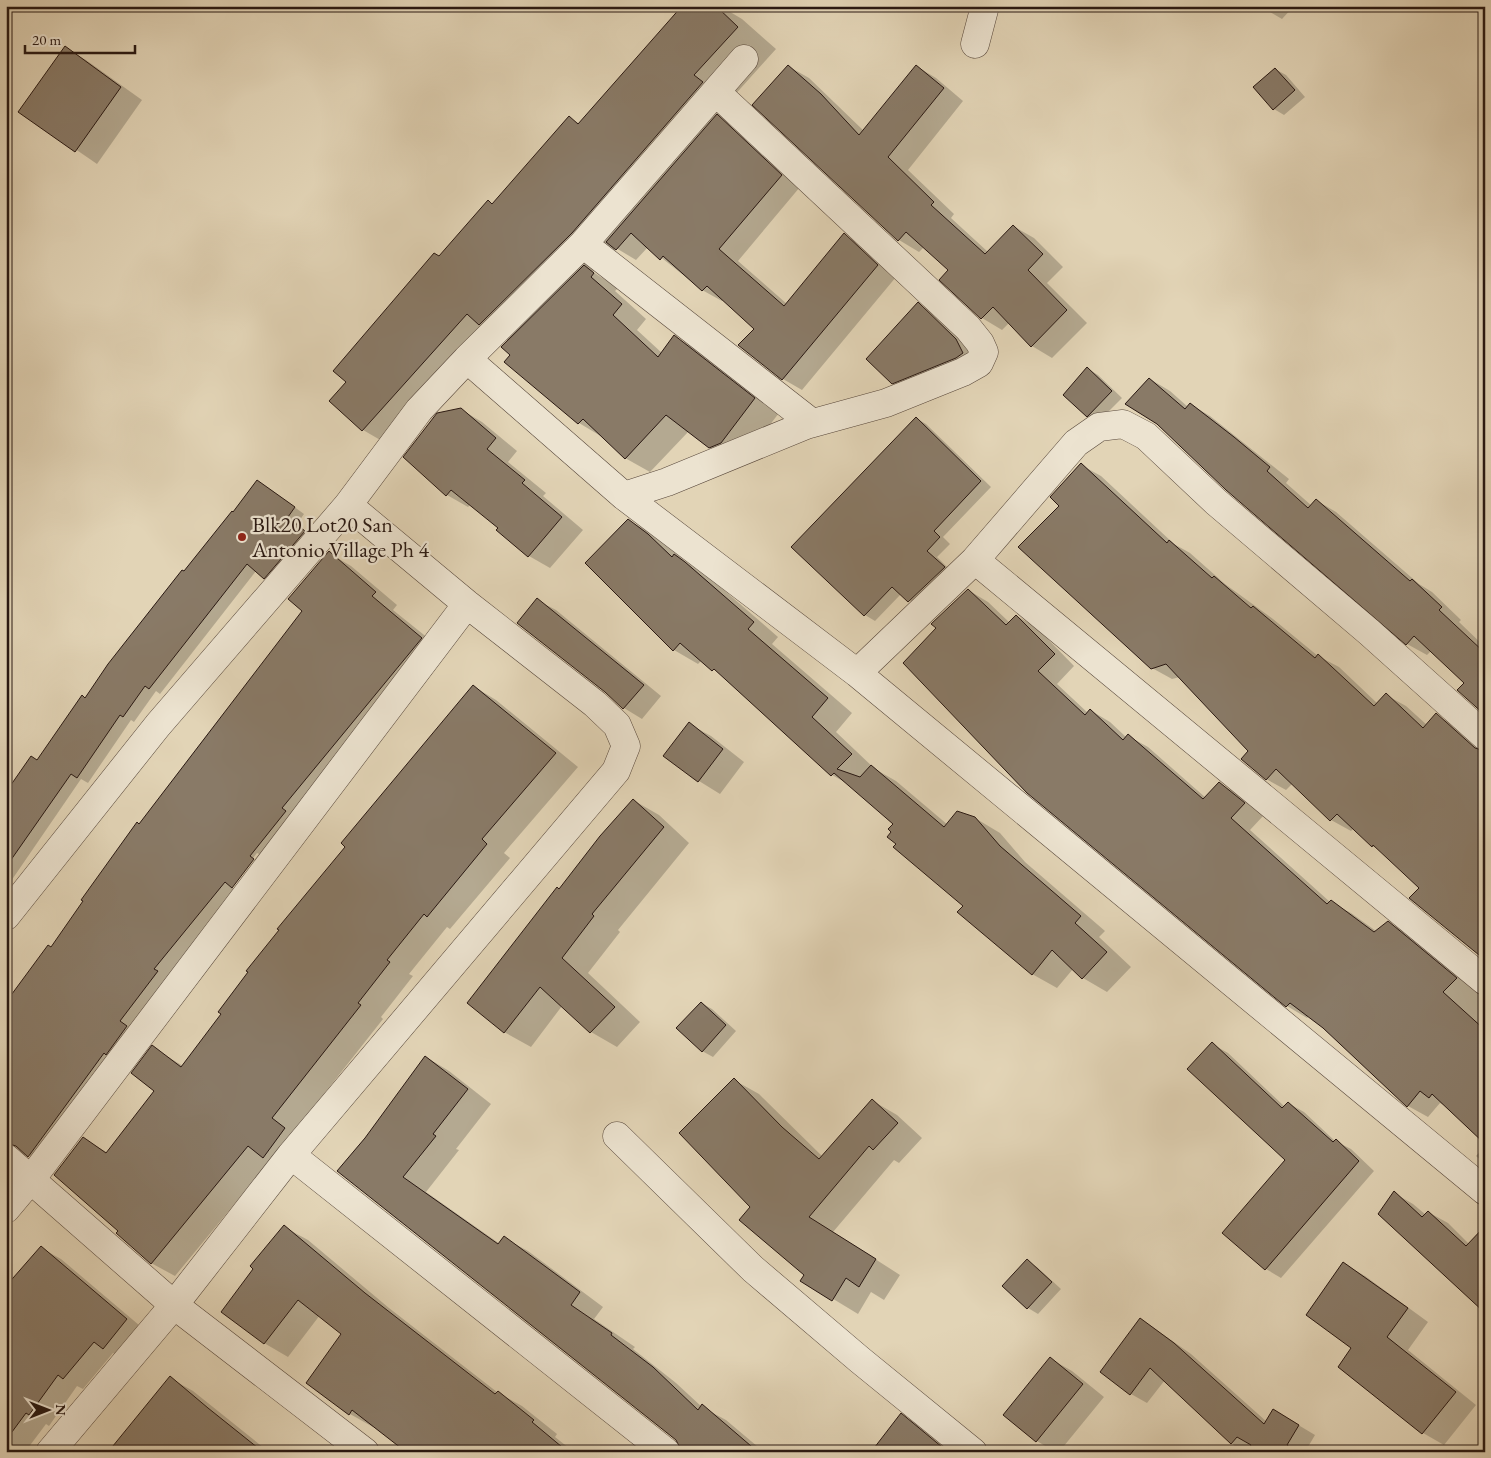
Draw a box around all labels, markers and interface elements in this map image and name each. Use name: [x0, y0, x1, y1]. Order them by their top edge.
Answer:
scale bar: [25, 22, 135, 54]
text: 20 m: [32, 30, 61, 49]
place label: Blk20 Lot20 San Antonio Village Ph 4: [251, 510, 429, 564]
marker: Blk20 Lot20 San Antonio Village Ph 4: [236, 531, 248, 543]
north arrow: [22, 1386, 72, 1436]
text: N: [52, 1404, 70, 1416]

